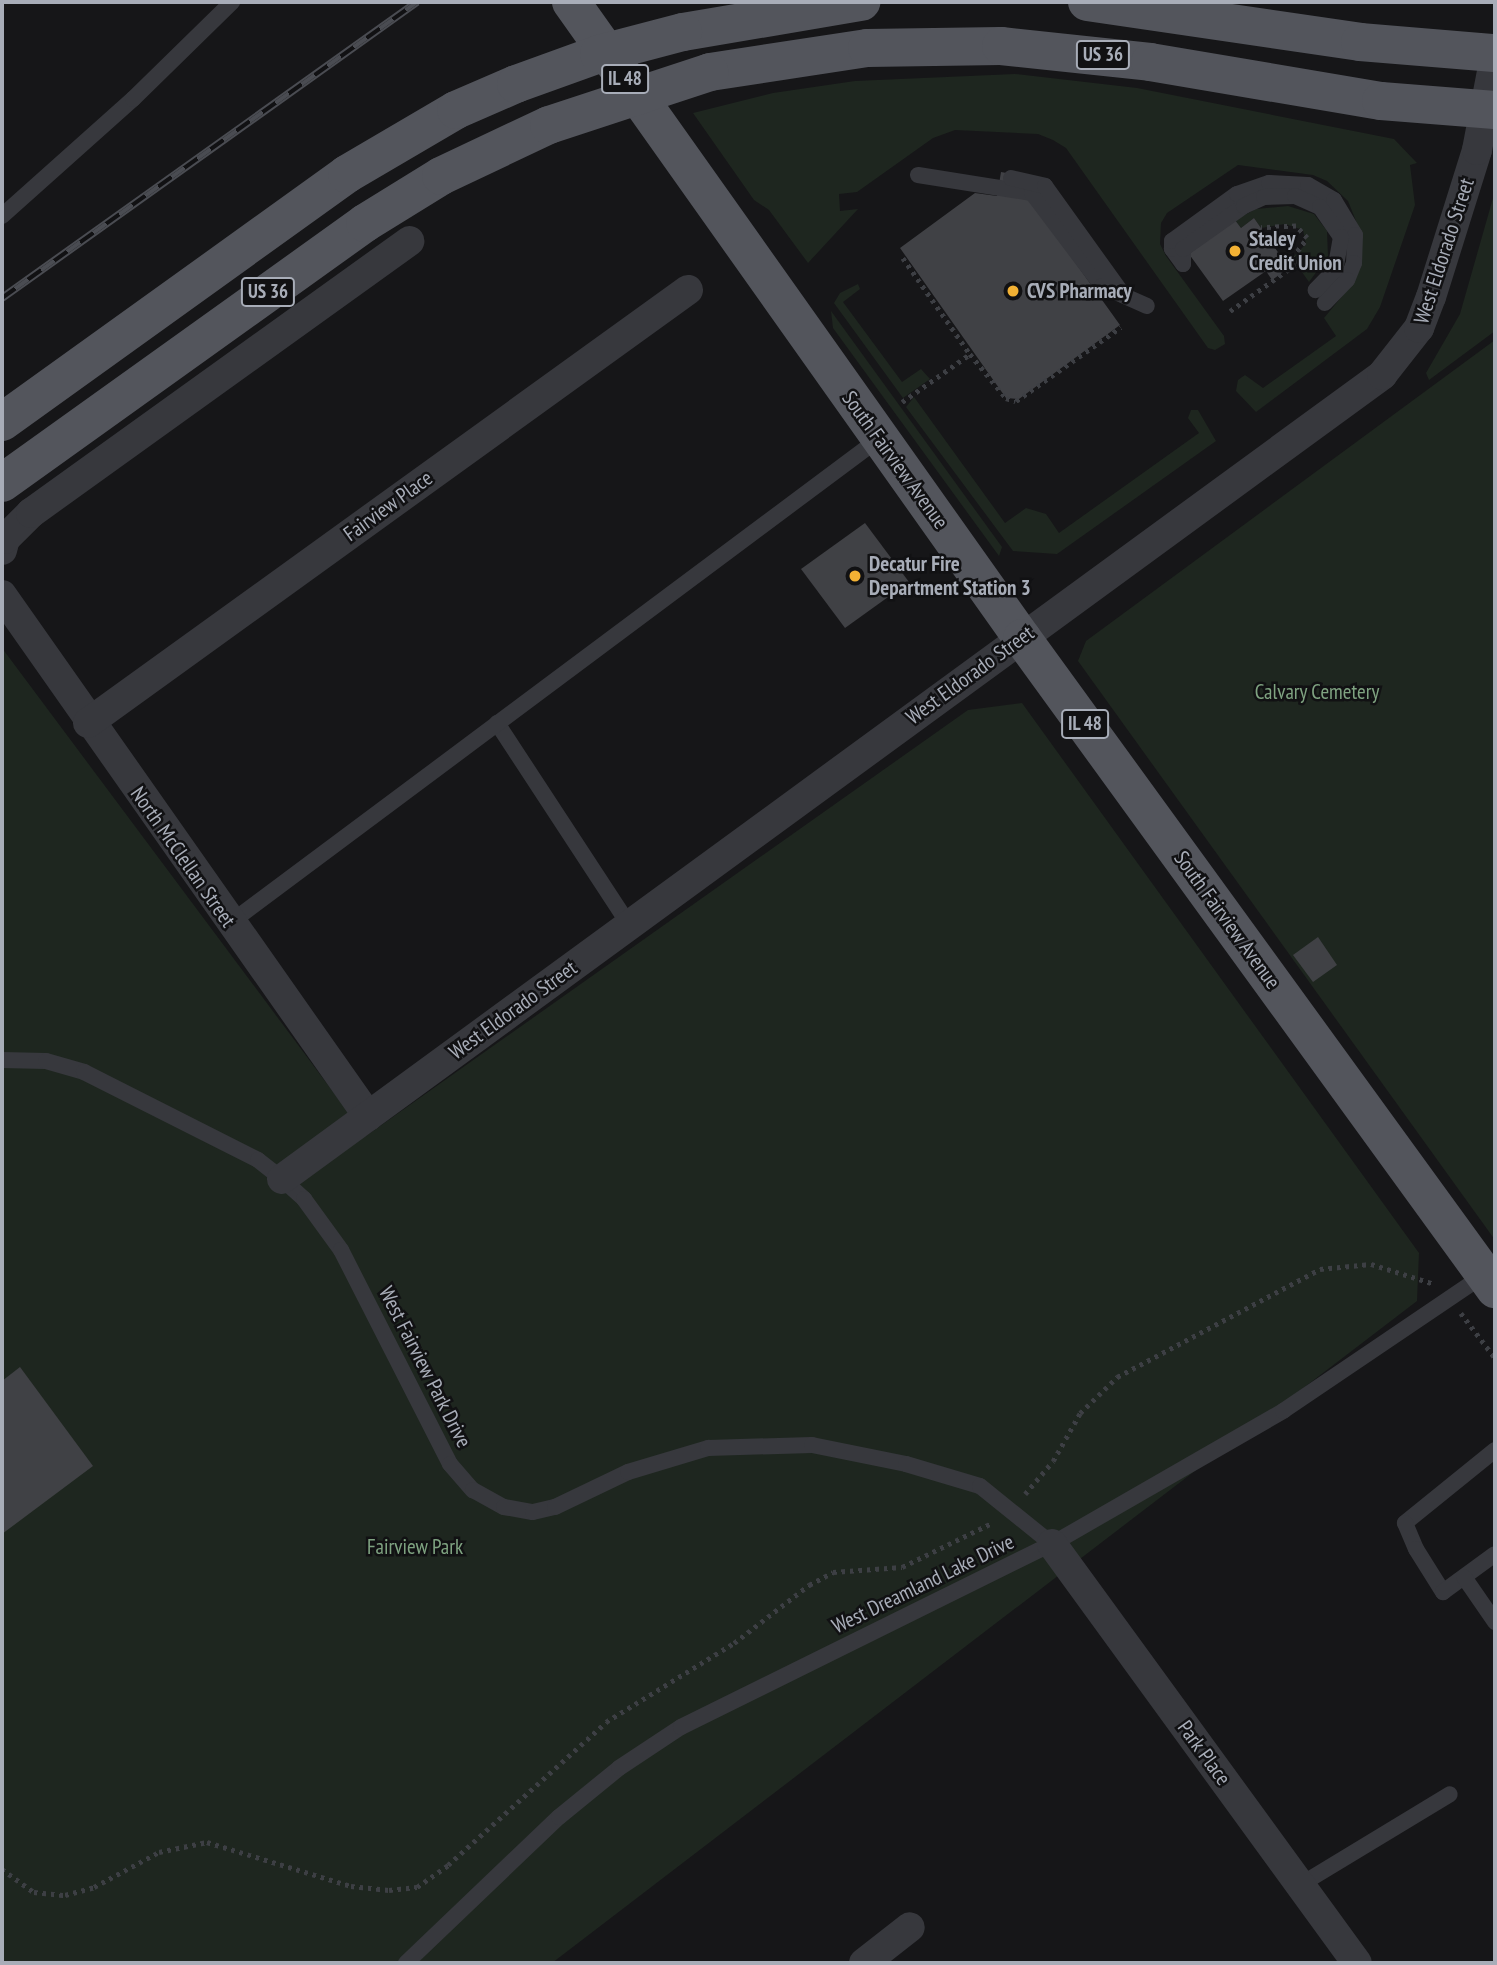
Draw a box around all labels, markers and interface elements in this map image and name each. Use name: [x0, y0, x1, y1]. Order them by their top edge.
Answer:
road number: US 36: [1075, 40, 1131, 70]
road number: IL 48: [600, 64, 650, 94]
street label: West Eldorado Street: [1409, 175, 1479, 327]
place label: Staley Credit Union: [1249, 226, 1342, 276]
marker: Staley Credit Union: [1227, 243, 1243, 259]
road number: US 36: [240, 276, 296, 308]
place label: CVS Pharmacy: [1027, 278, 1132, 304]
marker: CVS Pharmacy: [1005, 283, 1021, 299]
street label: South Fairview Avenue: [836, 386, 954, 534]
street label: Fairview Place: [339, 465, 437, 547]
place label: Decatur Fire Department Station 3: [869, 551, 1031, 601]
marker: Decatur Fire Department Station 3: [847, 568, 863, 584]
street label: West Eldorado Street: [901, 620, 1039, 730]
park label: Calvary Cemetery: [1254, 679, 1380, 705]
road number: IL 48: [1060, 708, 1110, 740]
street label: North McClellan Street: [125, 782, 241, 932]
street label: South Fairview Avenue: [1168, 846, 1286, 994]
street label: West Eldorado Street: [444, 955, 582, 1065]
street label: West Fairview Park Drive: [373, 1282, 477, 1452]
street label: West Dreamland Lake Drive: [828, 1529, 1018, 1639]
park label: Fairview Park: [367, 1534, 463, 1560]
street label: Park Place: [1172, 1716, 1236, 1790]

